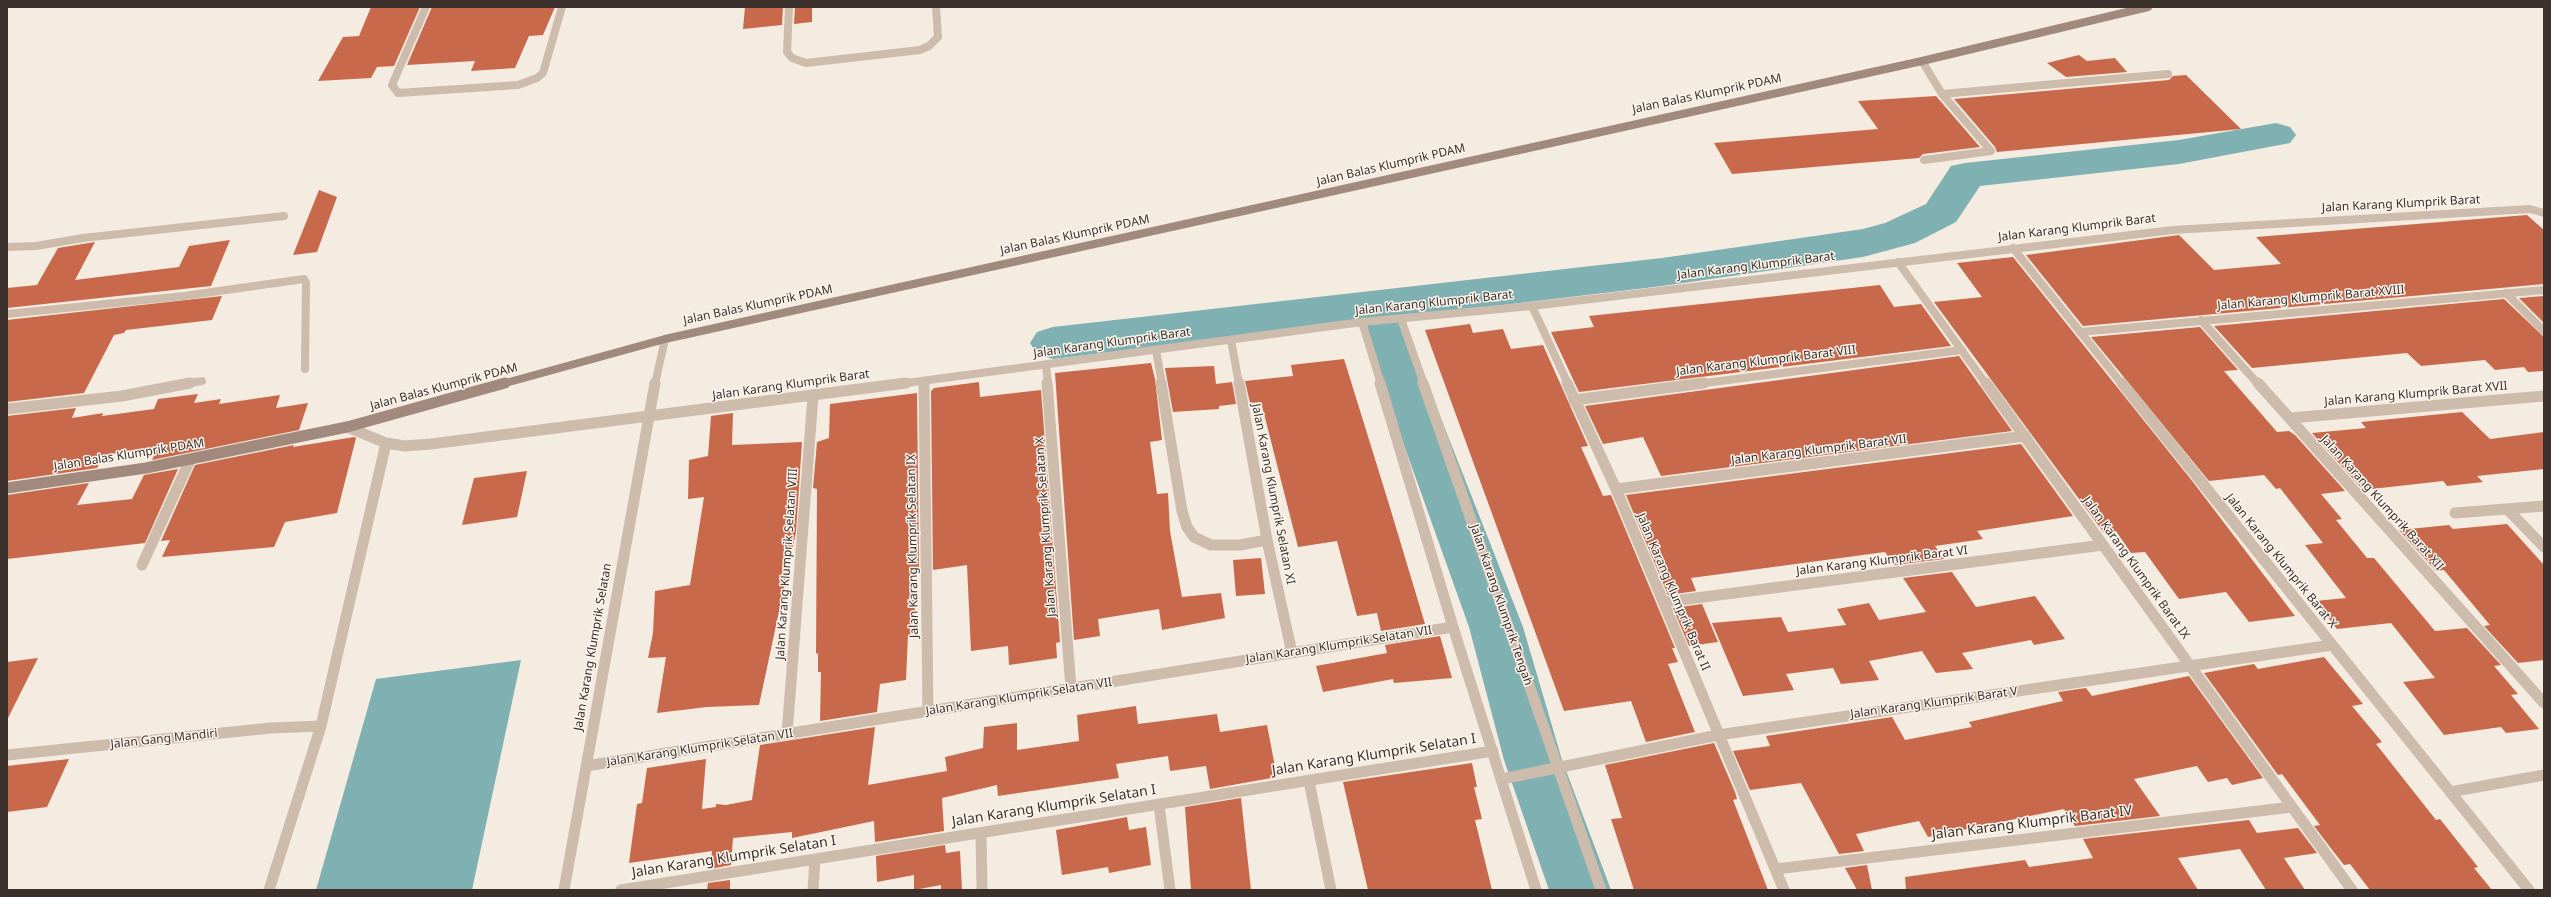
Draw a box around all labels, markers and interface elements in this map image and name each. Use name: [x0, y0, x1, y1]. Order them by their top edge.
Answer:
street label: Jalan Balas Klumprik PDAM: [1631, 71, 1783, 117]
street label: Jalan Balas Klumprik PDAM: [1315, 141, 1467, 189]
street label: Jalan Karang Klumprik Barat: [2322, 193, 2480, 215]
street label: Jalan Karang Klumprik Barat: [1998, 211, 2156, 245]
street label: Jalan Balas Klumprik PDAM: [999, 212, 1151, 258]
street label: Jalan Karang Klumprik Barat: [1677, 249, 1835, 283]
street label: Jalan Balas Klumprik PDAM: [682, 282, 834, 328]
street label: Jalan Karang Klumprik Barat XVIII: [2217, 283, 2405, 313]
street label: Jalan Karang Klumprik Barat: [1355, 288, 1513, 318]
street label: Jalan Karang Klumprik Barat: [1033, 325, 1191, 361]
street label: Jalan Karang Klumprik Barat VIII: [1675, 343, 1857, 379]
street label: Jalan Balas Klumprik PDAM: [369, 360, 519, 414]
street label: Jalan Karang Klumprik Barat: [712, 367, 870, 403]
street label: Jalan Karang Klumprik Barat XVII: [2324, 379, 2508, 409]
street label: Jalan Karang Klumprik Selatan XI: [1248, 402, 1298, 586]
street label: Jalan Karang Klumprik Barat VII: [1730, 432, 1908, 468]
street label: Jalan Karang Klumprik Barat XII: [2318, 433, 2446, 573]
street label: Jalan Balas Klumprik PDAM: [53, 436, 205, 474]
street label: Jalan Karang Klumprik Selatan X: [1033, 437, 1059, 617]
street label: Jalan Karang Klumprik Selatan IX: [904, 454, 922, 638]
street label: Jalan Karang Klumprik Selatan VIII: [773, 468, 801, 660]
street label: Jalan Karang Klumprik Barat X: [2222, 491, 2340, 631]
street label: Jalan Karang Klumprik Barat IX: [2079, 494, 2193, 642]
street label: Jalan Karang Klumprik Barat II: [1633, 511, 1713, 673]
street label: Jalan Karang Klumprik Tengah: [1467, 522, 1535, 688]
street label: Jalan Karang Klumprik Barat VI: [1795, 543, 1969, 579]
street label: Jalan Karang Klumprik Selatan: [571, 562, 615, 732]
street label: Jalan Karang Klumprik Selatan VII: [1245, 623, 1433, 667]
street label: Jalan Karang Klumprik Selatan VII: [925, 675, 1113, 719]
street label: Jalan Karang Klumprik Barat V: [1849, 684, 2019, 722]
street label: Jalan Gang Mandiri: [110, 726, 218, 752]
street label: Jalan Karang Klumprik Selatan VII: [606, 726, 794, 770]
street label: Jalan Karang Klumprik Selatan I: [1271, 731, 1477, 779]
street label: Jalan Karang Klumprik Selatan I: [951, 782, 1157, 830]
street label: Jalan Karang Klumprik Barat IV: [1931, 802, 2133, 844]
street label: Jalan Karang Klumprik Selatan I: [631, 833, 837, 881]

